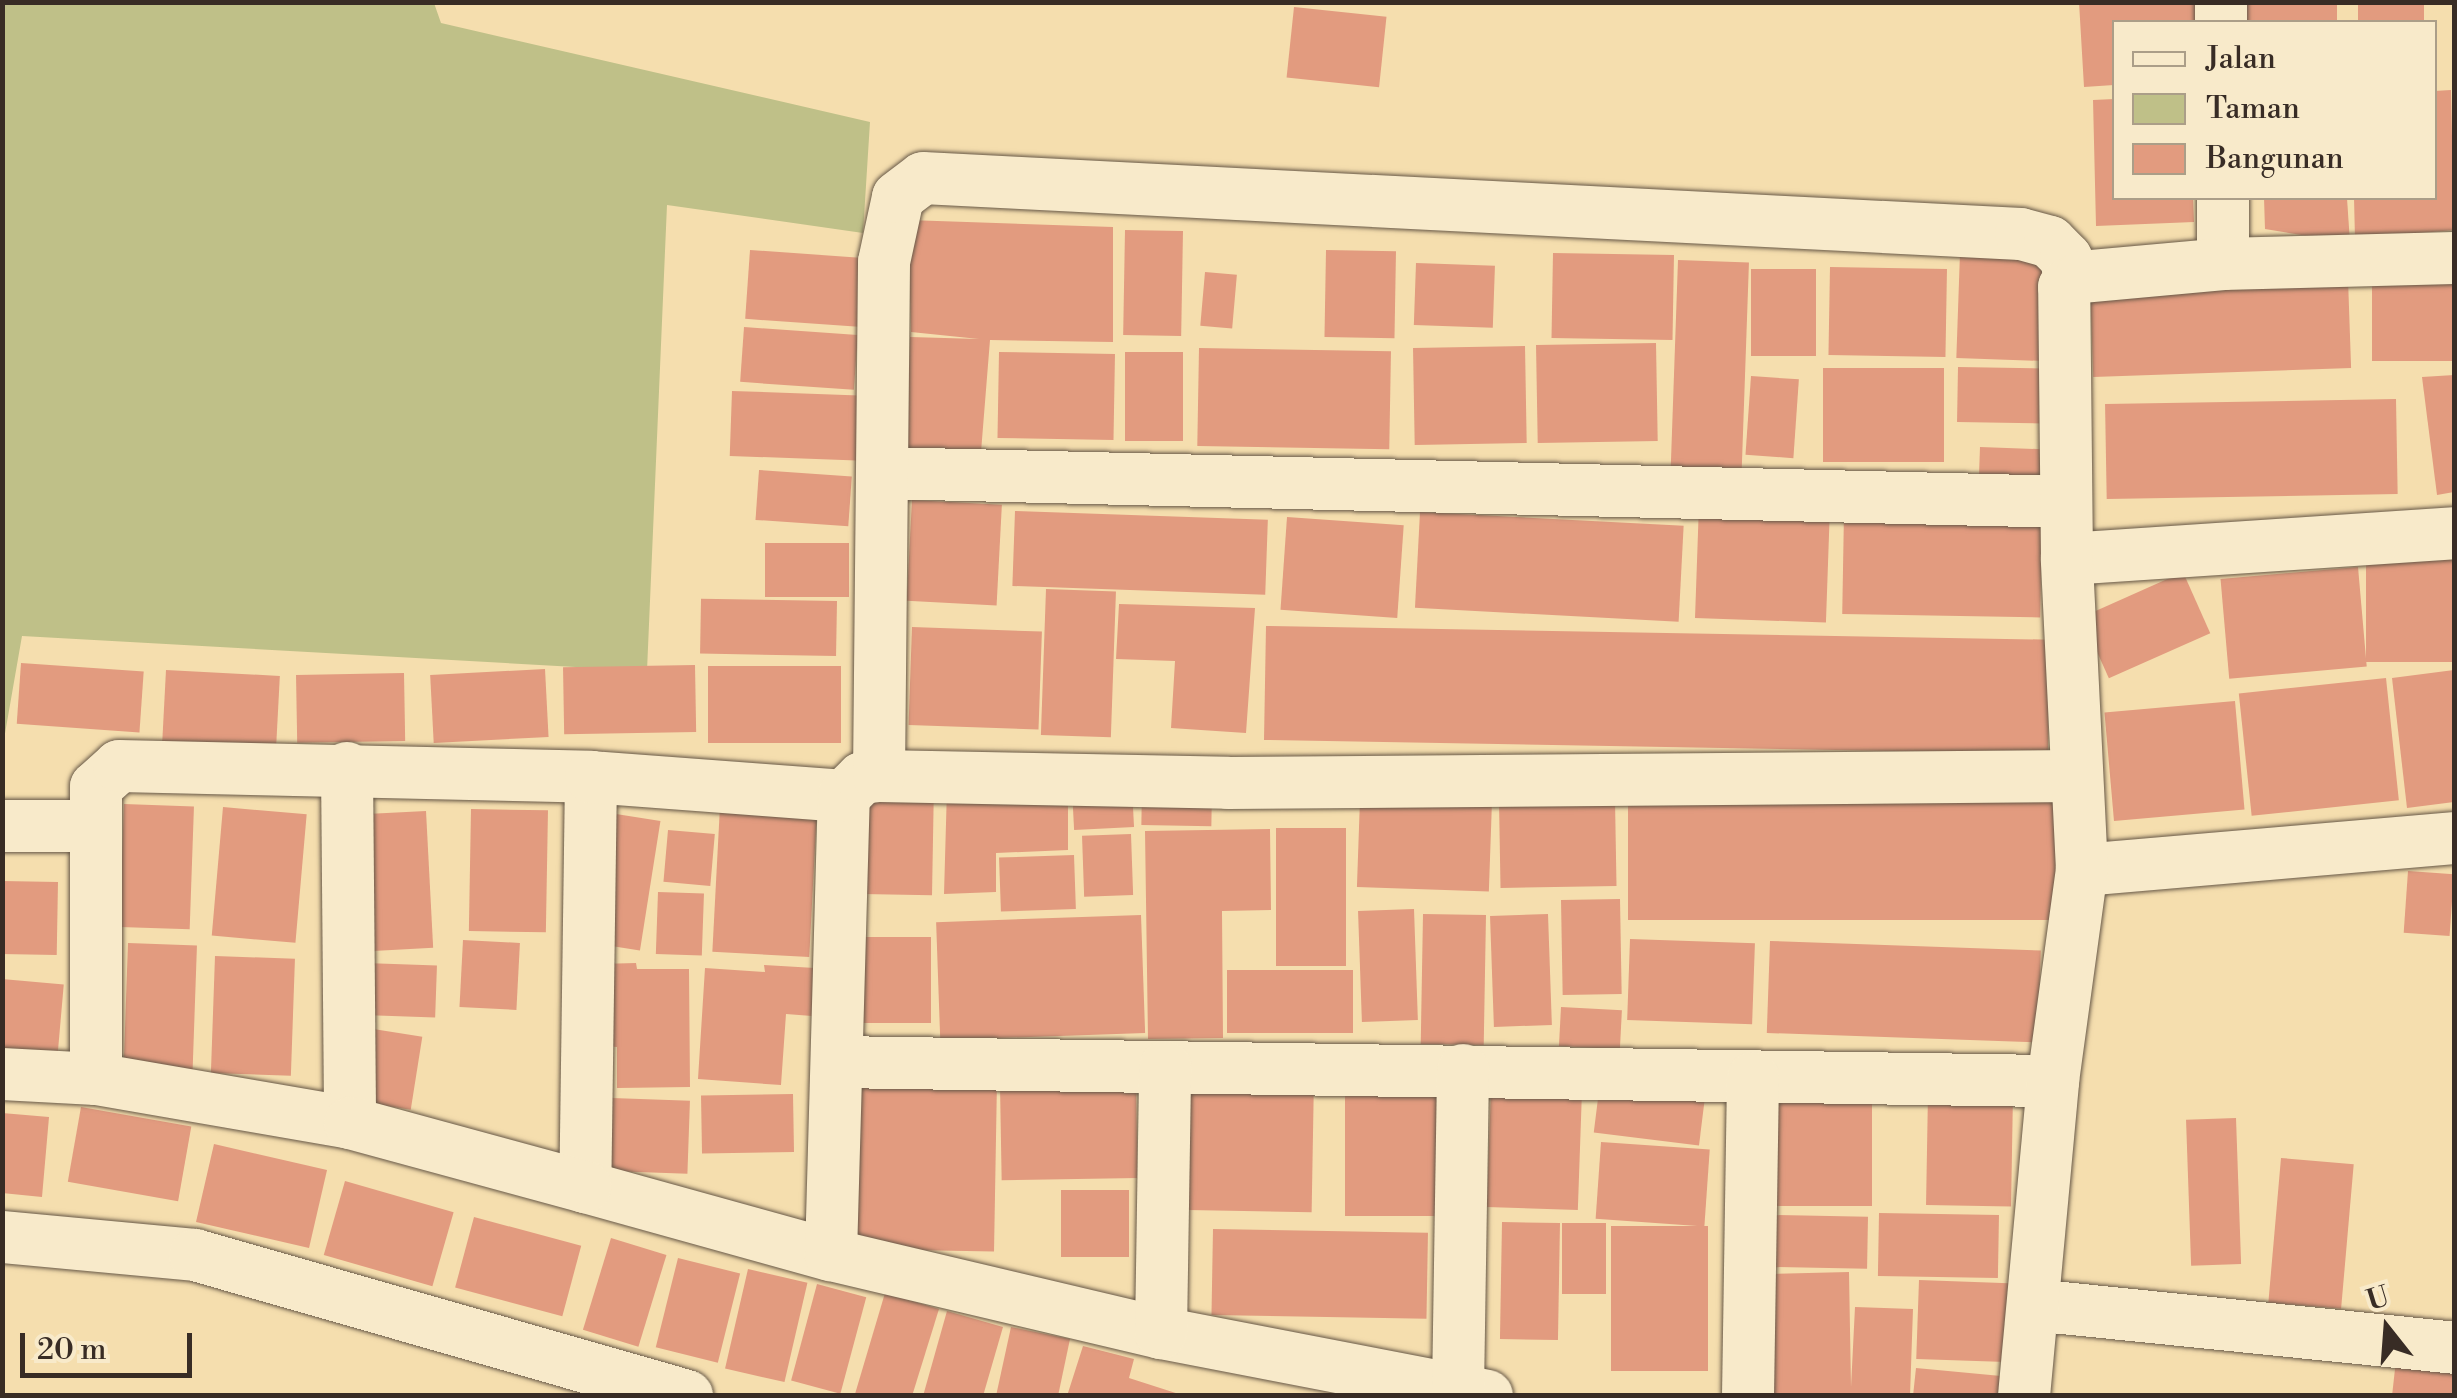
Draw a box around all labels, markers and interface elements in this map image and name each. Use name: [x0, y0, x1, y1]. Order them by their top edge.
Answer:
legend: [2112, 20, 2437, 200]
text: Jalan: [2206, 40, 2276, 78]
text: Taman: [2206, 90, 2300, 128]
text: Bangunan: [2206, 140, 2344, 178]
north arrow: [2337, 1278, 2437, 1378]
text: U: [2363, 1279, 2394, 1319]
scale bar: [25, 1313, 198, 1375]
text: 20 m: [37, 1331, 106, 1369]

